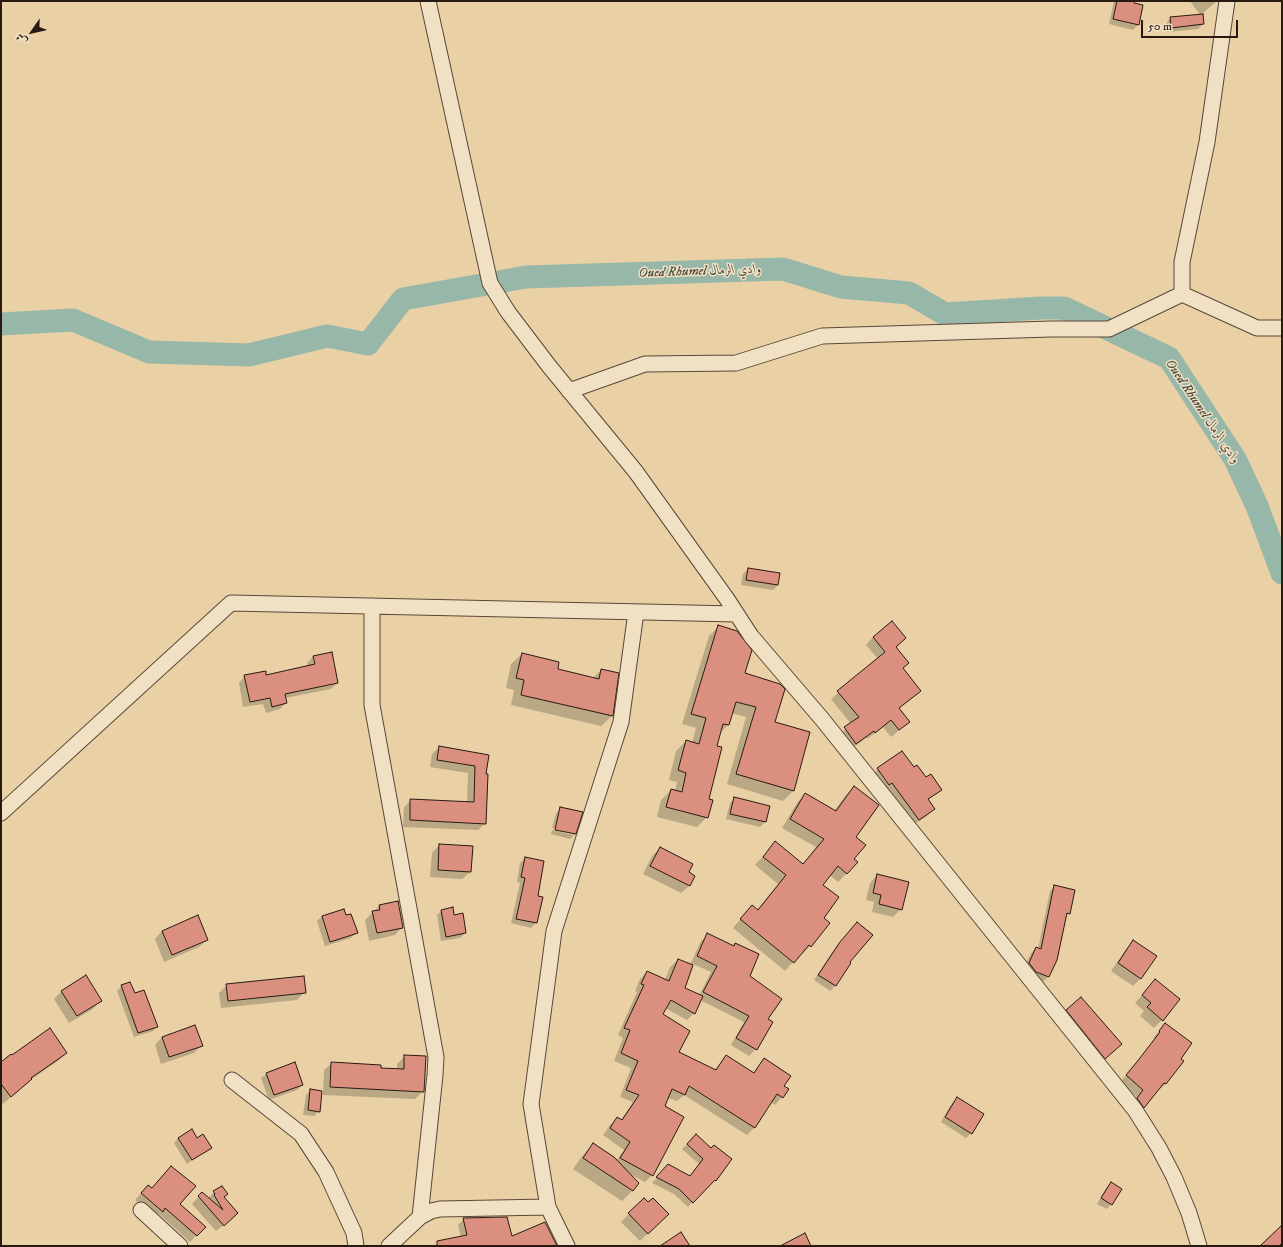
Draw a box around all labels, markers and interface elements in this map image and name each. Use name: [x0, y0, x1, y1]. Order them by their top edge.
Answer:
north arrow: [12, 12, 52, 52]
scale bar: [1143, 12, 1240, 38]
text: 50 m: [1148, 19, 1172, 34]
text: ش: [13, 30, 31, 47]
water label: Oued Rhumel وادي الرمال: [638, 262, 762, 282]
water label: Oued Rhumel وادي الرمال: [1161, 357, 1243, 467]

